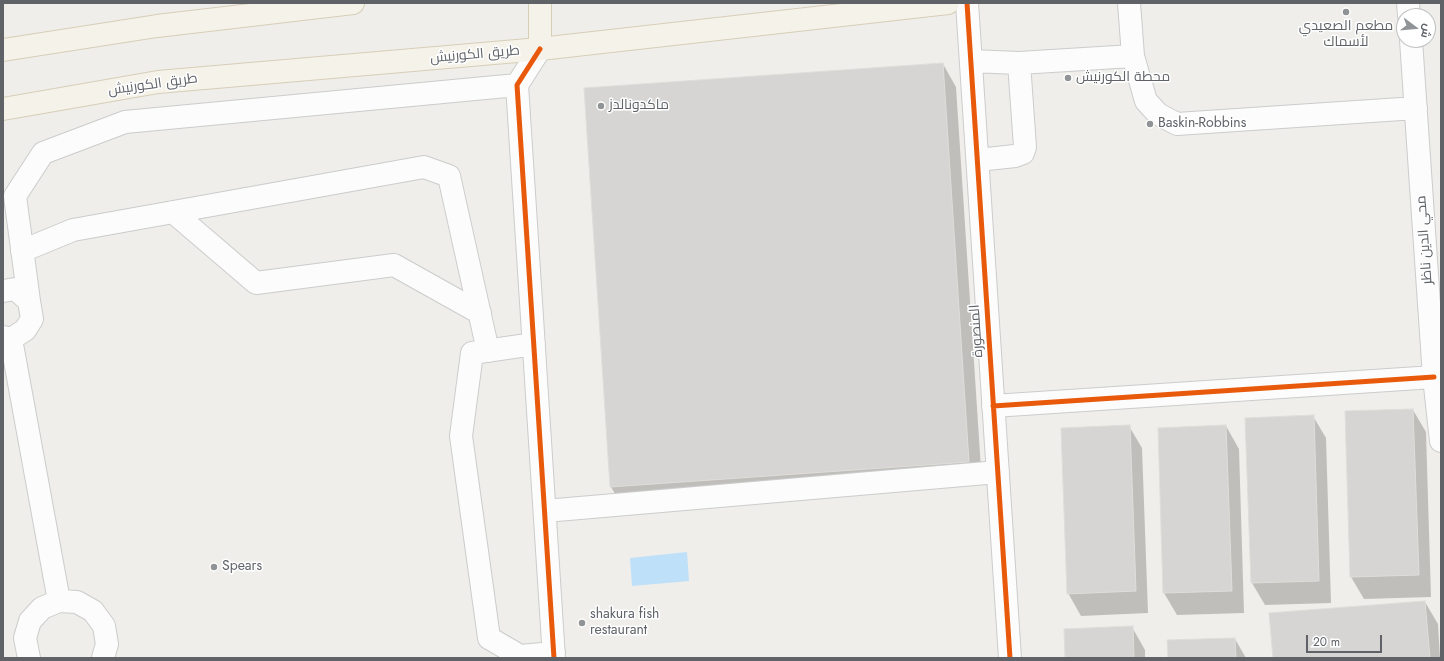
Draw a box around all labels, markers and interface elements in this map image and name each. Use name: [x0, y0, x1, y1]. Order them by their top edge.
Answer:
marker: مطعم الصعيدي لأسماك: [1341, 7, 1351, 17]
north arrow: [1396, 8, 1436, 48]
place label: مطعم الصعيدي لأسماك: [1299, 19, 1393, 52]
text: ش: [1417, 22, 1436, 40]
street label: طريق الكورنيش: [429, 43, 521, 67]
street label: طريق الكورنيش: [107, 70, 199, 100]
place label: محطة الكورنيش: [1076, 70, 1170, 86]
marker: محطة الكورنيش: [1063, 73, 1073, 83]
place label: ماكدونالدز: [609, 98, 669, 114]
marker: ماكدونالدز: [596, 101, 606, 111]
place label: Baskin-Robbins: [1158, 116, 1246, 132]
marker: Baskin-Robbins: [1145, 119, 1155, 129]
street label: محي الدين ناظر: [1414, 195, 1436, 285]
street label: المنصورة: [967, 304, 987, 358]
place label: Spears: [222, 559, 262, 575]
marker: Spears: [209, 562, 219, 572]
place label: shakura fish restaurant: [590, 607, 659, 640]
marker: shakura fish restaurant: [577, 618, 587, 628]
scale bar: [1308, 627, 1384, 653]
text: 20 m: [1313, 633, 1340, 651]

